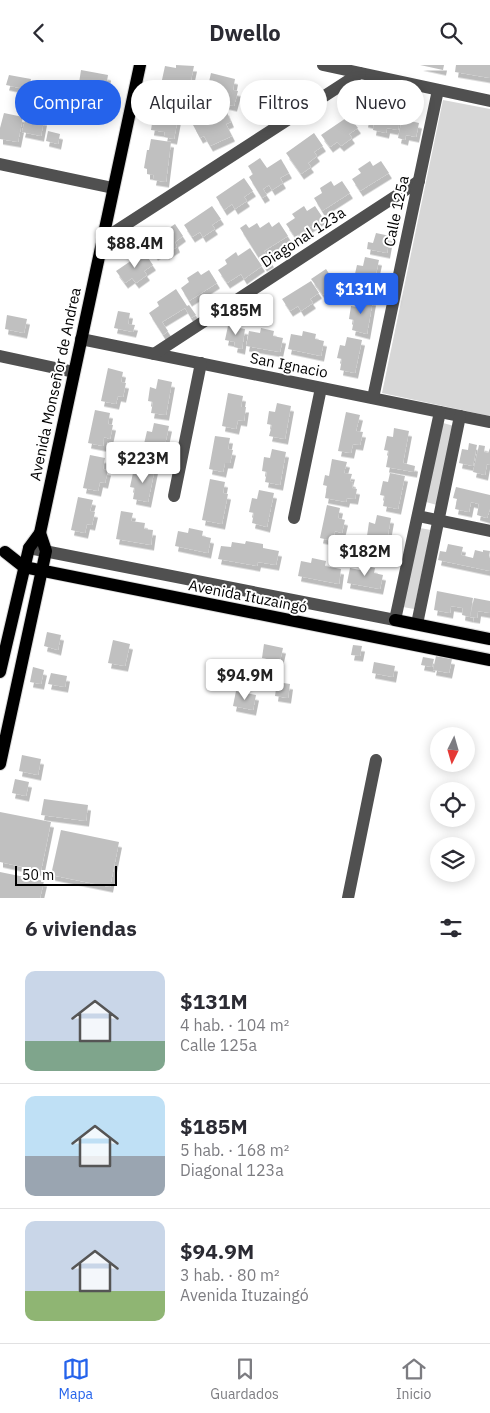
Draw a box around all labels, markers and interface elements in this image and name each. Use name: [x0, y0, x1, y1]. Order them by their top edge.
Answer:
text: Dwello: [209, 18, 281, 47]
icon: back: [25, 19, 53, 47]
icon: search: [437, 19, 465, 47]
chip: Comprar: [15, 80, 121, 125]
chip: Alquilar: [131, 80, 230, 125]
chip: Filtros: [240, 80, 327, 125]
chip: Nuevo: [337, 80, 424, 125]
street label: Calle 125a: [379, 174, 413, 248]
street label: Diagonal 123a: [257, 203, 349, 271]
pin: $88.4M: [94, 227, 176, 269]
text: $88.4M: [107, 233, 163, 253]
pin: $131M: [326, 273, 396, 315]
text: $131M: [335, 279, 387, 299]
street label: Avenida Monseñor de Andrea: [25, 286, 85, 482]
pin: $185M: [201, 293, 271, 336]
text: $185M: [210, 300, 262, 320]
street label: San Ignacio: [248, 348, 330, 382]
pin: $223M: [108, 441, 178, 484]
text: $223M: [117, 448, 169, 468]
pin: $182M: [330, 535, 400, 577]
text: $182M: [339, 541, 391, 561]
street label: Avenida Ituzaingó: [187, 575, 309, 617]
pin: $94.9M: [204, 659, 286, 701]
text: $94.9M: [217, 665, 273, 685]
north arrow: [430, 727, 475, 773]
map controls: [430, 727, 475, 882]
button: locate: [430, 782, 475, 827]
button: layers: [430, 837, 475, 882]
scale bar: [15, 863, 118, 886]
text: 50 m: [22, 866, 54, 884]
text: 6 viviendas: [25, 914, 137, 942]
icon: filters: [437, 914, 465, 942]
text: $131M: [180, 987, 248, 1015]
icon: home: [65, 991, 125, 1051]
text: 4 hab. · 104 m²: [180, 1015, 289, 1035]
text: Calle 125a: [180, 1035, 257, 1055]
text: $185M: [180, 1112, 248, 1140]
icon: home: [65, 1116, 125, 1176]
text: 5 hab. · 168 m²: [180, 1140, 289, 1160]
text: Diagonal 123a: [180, 1160, 284, 1180]
text: $94.9M: [180, 1237, 254, 1265]
icon: home: [65, 1241, 125, 1301]
text: 3 hab. · 80 m²: [180, 1265, 280, 1285]
text: Avenida Ituzaingó: [180, 1285, 309, 1305]
tab: Mapa: [59, 1355, 93, 1403]
tab: Guardados: [210, 1355, 279, 1403]
tab: Inicio: [396, 1355, 431, 1403]

